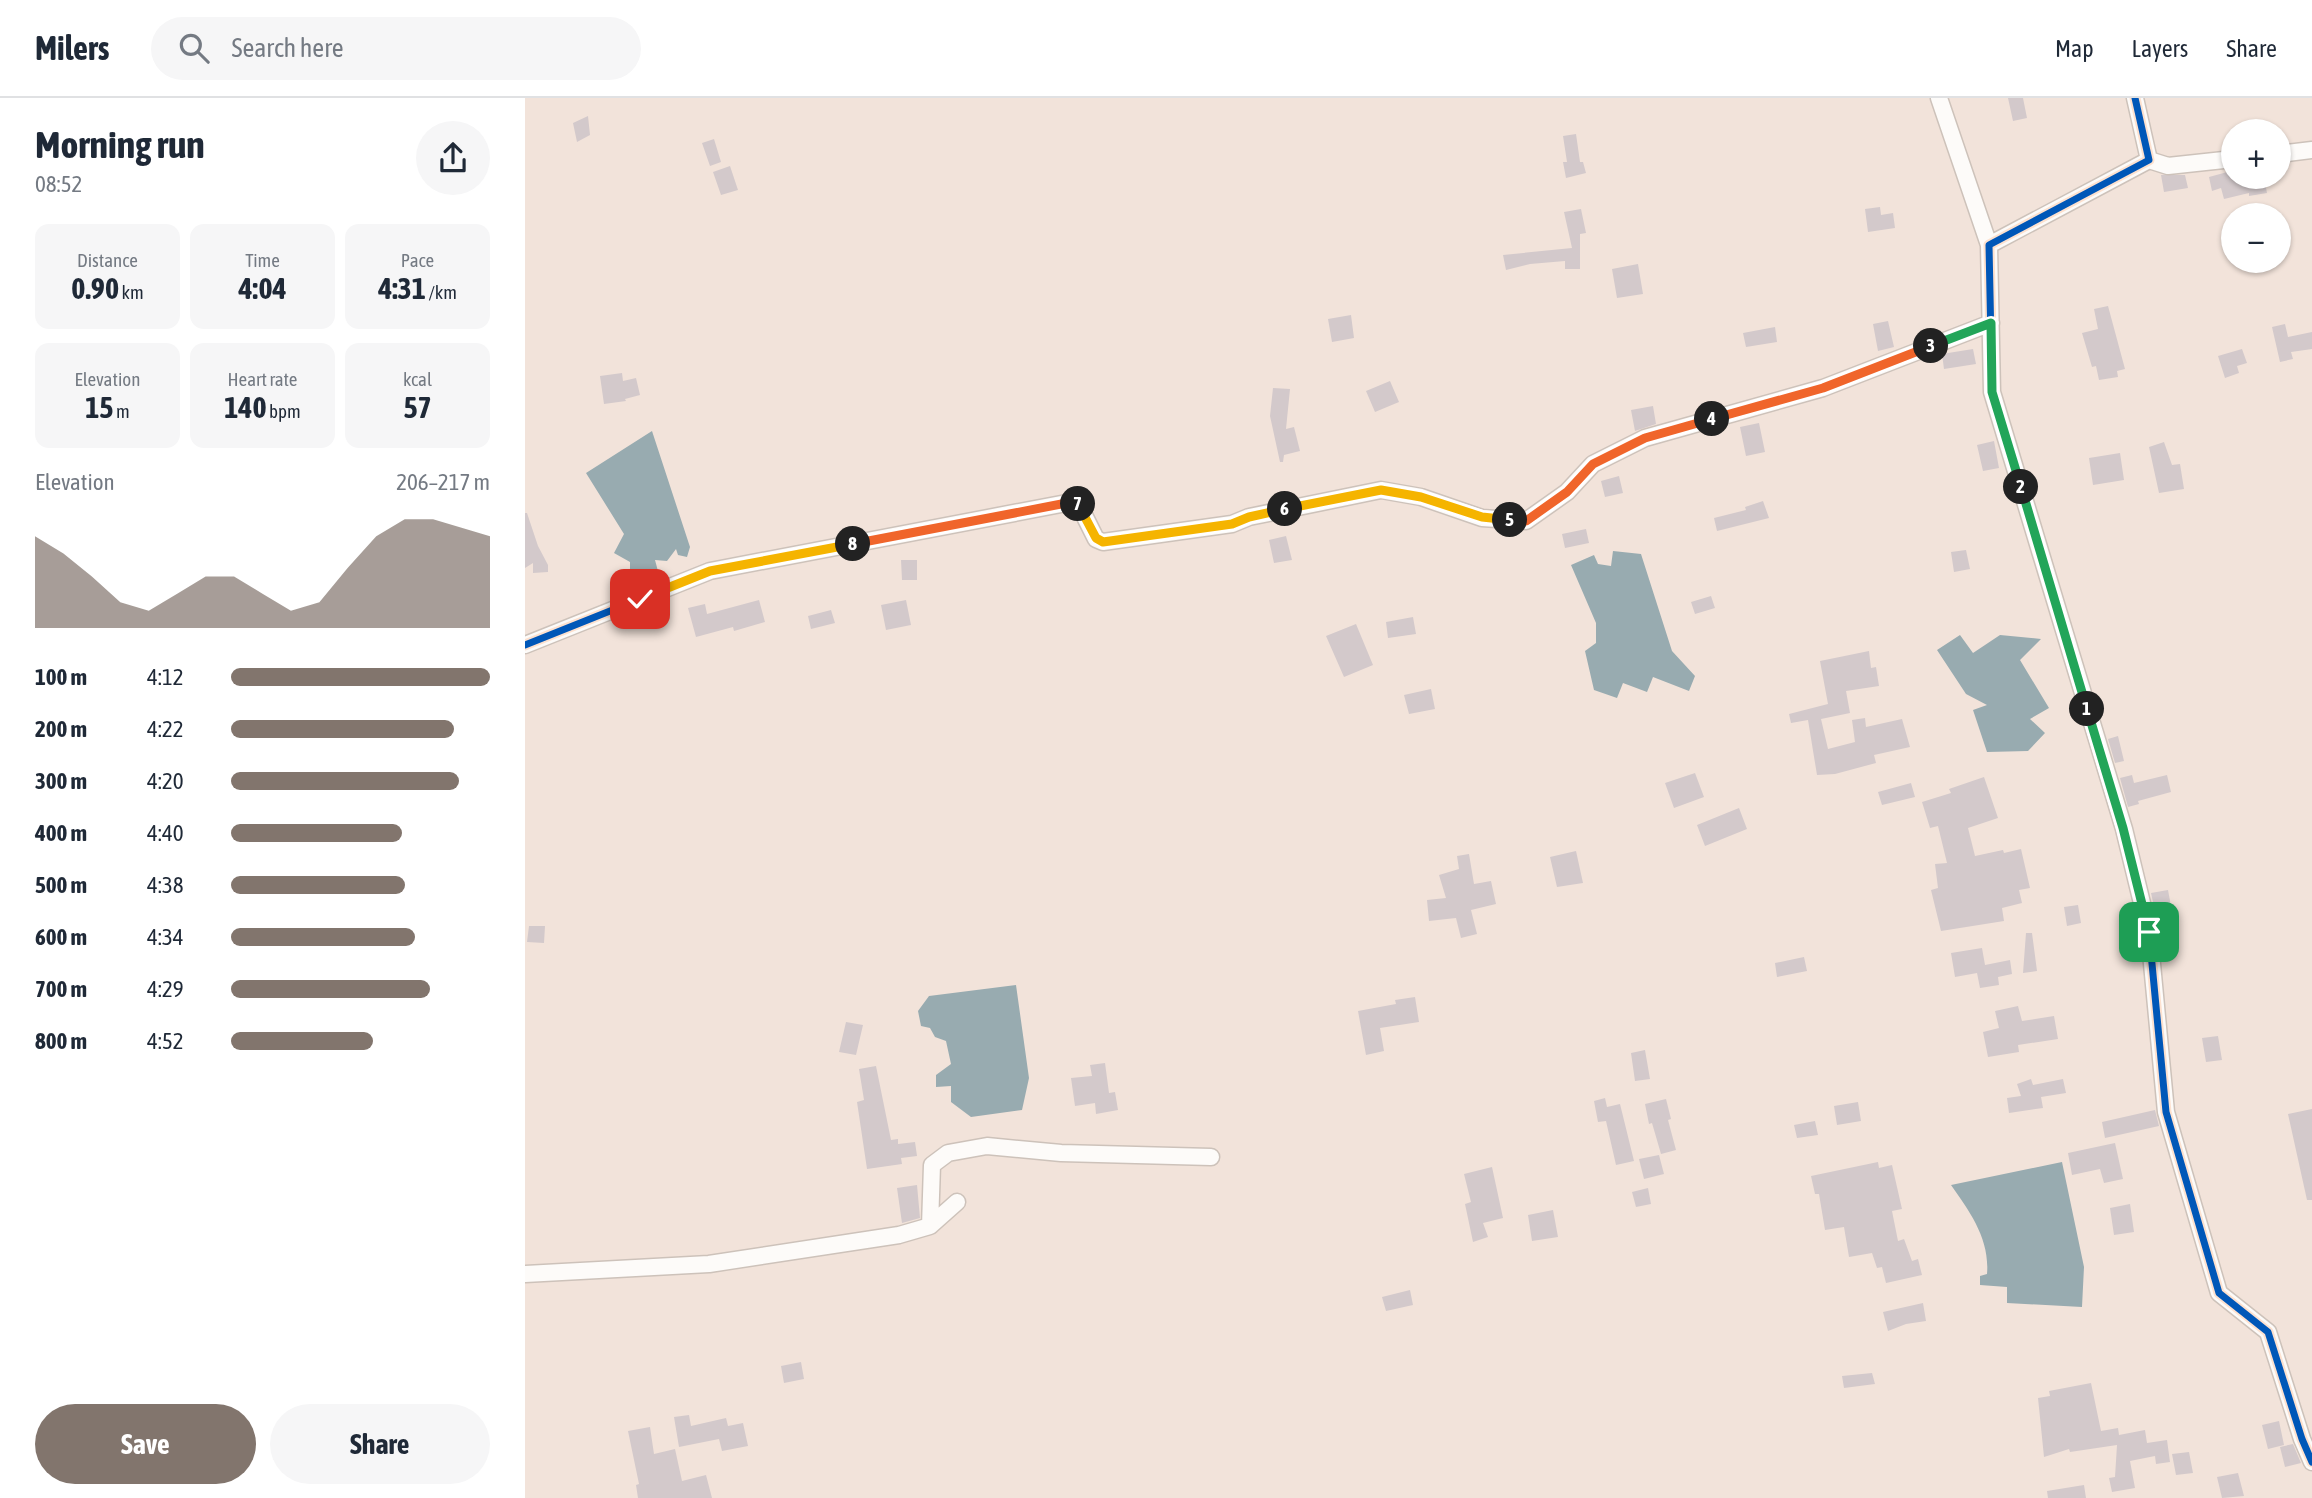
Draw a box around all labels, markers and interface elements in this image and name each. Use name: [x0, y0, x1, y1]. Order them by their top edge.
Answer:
search box: [151, 17, 641, 80]
text: Milers: [35, 29, 109, 67]
icon: search: [175, 29, 213, 67]
text: Search here: [231, 33, 344, 63]
text: Map: [2055, 35, 2094, 62]
text: Layers: [2132, 35, 2188, 62]
text: Share: [2226, 35, 2277, 62]
map controls: [2221, 119, 2291, 273]
button: +: [2221, 119, 2291, 189]
button: share: [416, 121, 490, 195]
text: Morning run: [35, 123, 205, 166]
text: 08:52: [35, 171, 82, 197]
button: −: [2221, 203, 2291, 273]
text: Distance: [77, 249, 138, 271]
text: Time: [245, 249, 280, 271]
text: Pace: [401, 249, 434, 271]
text: 0.90: [71, 271, 119, 305]
text: 4:04: [238, 271, 287, 305]
text: 4:31: [378, 271, 426, 305]
text: km: [119, 281, 144, 303]
text: /km: [426, 281, 457, 303]
pin: 3: [1913, 328, 1949, 364]
text: 3: [1926, 334, 1935, 356]
text: Elevation: [75, 368, 140, 390]
text: Heart rate: [228, 368, 297, 390]
text: kcal: [403, 368, 432, 390]
text: 15: [85, 390, 113, 424]
text: 140: [224, 390, 267, 424]
text: 57: [403, 390, 432, 424]
text: m: [113, 400, 130, 422]
text: bpm: [267, 400, 301, 422]
pin: 4: [1695, 402, 1729, 436]
text: 4: [1707, 407, 1716, 429]
text: Elevation: [35, 469, 115, 495]
text: 206–217 m: [396, 469, 490, 495]
pin: 2: [2003, 470, 2039, 504]
text: 2: [2016, 475, 2025, 497]
pin: 7: [1061, 486, 1095, 522]
text: 7: [1073, 492, 1082, 514]
pin: 6: [1267, 492, 1303, 526]
text: 6: [1280, 497, 1289, 519]
pin: 5: [1493, 502, 1527, 538]
text: 5: [1505, 508, 1514, 530]
pin: 8: [835, 526, 871, 562]
text: 8: [848, 532, 857, 554]
pin: [610, 569, 670, 629]
icon: check: [621, 580, 659, 618]
text: 100 m: [35, 664, 87, 690]
text: 4:12: [147, 664, 184, 690]
pin: 1: [2069, 692, 2105, 726]
text: 1: [2082, 697, 2091, 719]
text: 200 m: [35, 716, 87, 742]
text: 4:22: [147, 716, 184, 742]
text: 300 m: [35, 768, 87, 794]
text: 4:20: [147, 768, 184, 794]
text: 400 m: [35, 820, 87, 846]
text: 4:40: [147, 820, 184, 846]
text: 500 m: [35, 872, 87, 898]
text: 4:38: [147, 872, 184, 898]
pin: [2119, 902, 2179, 962]
icon: arrive: [2130, 913, 2168, 951]
text: 600 m: [35, 924, 87, 950]
text: 4:34: [147, 924, 184, 950]
text: 700 m: [35, 976, 87, 1002]
text: 4:29: [147, 976, 184, 1002]
text: 800 m: [35, 1028, 87, 1054]
text: 4:52: [147, 1028, 184, 1054]
button: Save: [35, 1404, 256, 1484]
button: Share: [270, 1404, 490, 1484]

